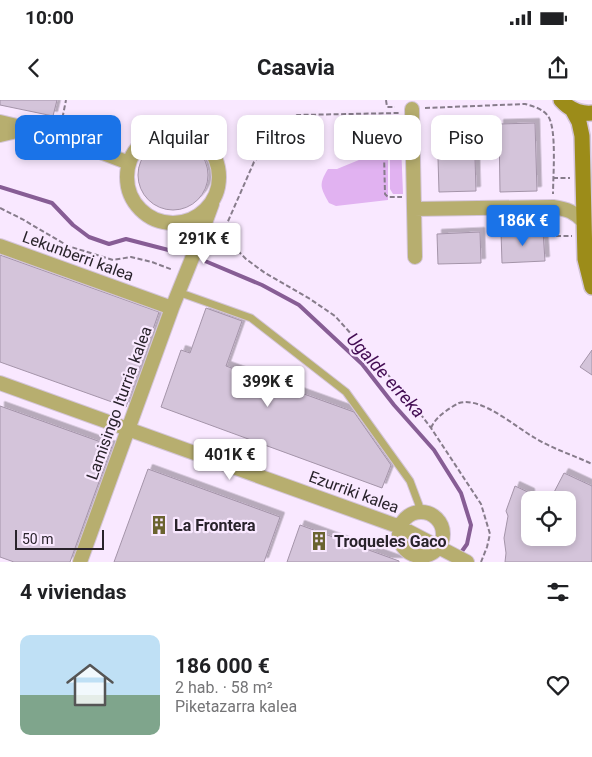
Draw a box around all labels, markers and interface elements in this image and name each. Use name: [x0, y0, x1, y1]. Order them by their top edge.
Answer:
text: 10:00: [25, 6, 74, 29]
icon: back: [20, 54, 48, 82]
icon: share: [544, 54, 572, 82]
text: Casavia: [257, 55, 335, 80]
chip: Comprar: [15, 115, 121, 160]
chip: Alquilar: [131, 115, 227, 160]
chip: Filtros: [237, 115, 324, 160]
chip: Nuevo: [334, 115, 421, 160]
chip: Piso: [431, 115, 502, 160]
pin: 186K €: [482, 204, 564, 247]
text: 186K €: [498, 211, 548, 230]
pin: 291K €: [163, 222, 245, 265]
street label: Lekunberri kalea: [20, 227, 136, 285]
text: 291K €: [179, 229, 229, 248]
street label: Lamisingo Iturria kalea: [82, 324, 156, 482]
water label: Ugalde erreka: [342, 328, 430, 422]
pin: 399K €: [227, 366, 309, 408]
text: 399K €: [243, 372, 293, 391]
pin: 401K €: [189, 438, 271, 481]
text: 401K €: [205, 445, 255, 464]
street label: Ezurriki kalea: [306, 467, 402, 517]
map controls: [521, 491, 576, 546]
button: locate: [521, 491, 576, 546]
building icon: La Frontera: [148, 514, 170, 536]
place label: La Frontera: [174, 516, 256, 535]
scale bar: [15, 527, 104, 550]
building icon: Troqueles Gaco: [308, 530, 330, 552]
text: 50 m: [22, 531, 54, 547]
place label: Troqueles Gaco: [334, 532, 447, 551]
icon: filters: [544, 578, 572, 606]
text: 4 viviendas: [20, 580, 127, 604]
text: 186 000 €: [175, 654, 270, 678]
icon: home: [60, 655, 120, 715]
icon: heart: [544, 671, 572, 699]
text: 2 hab. · 58 m²: [175, 678, 273, 697]
text: Piketazarra kalea: [175, 697, 297, 716]

